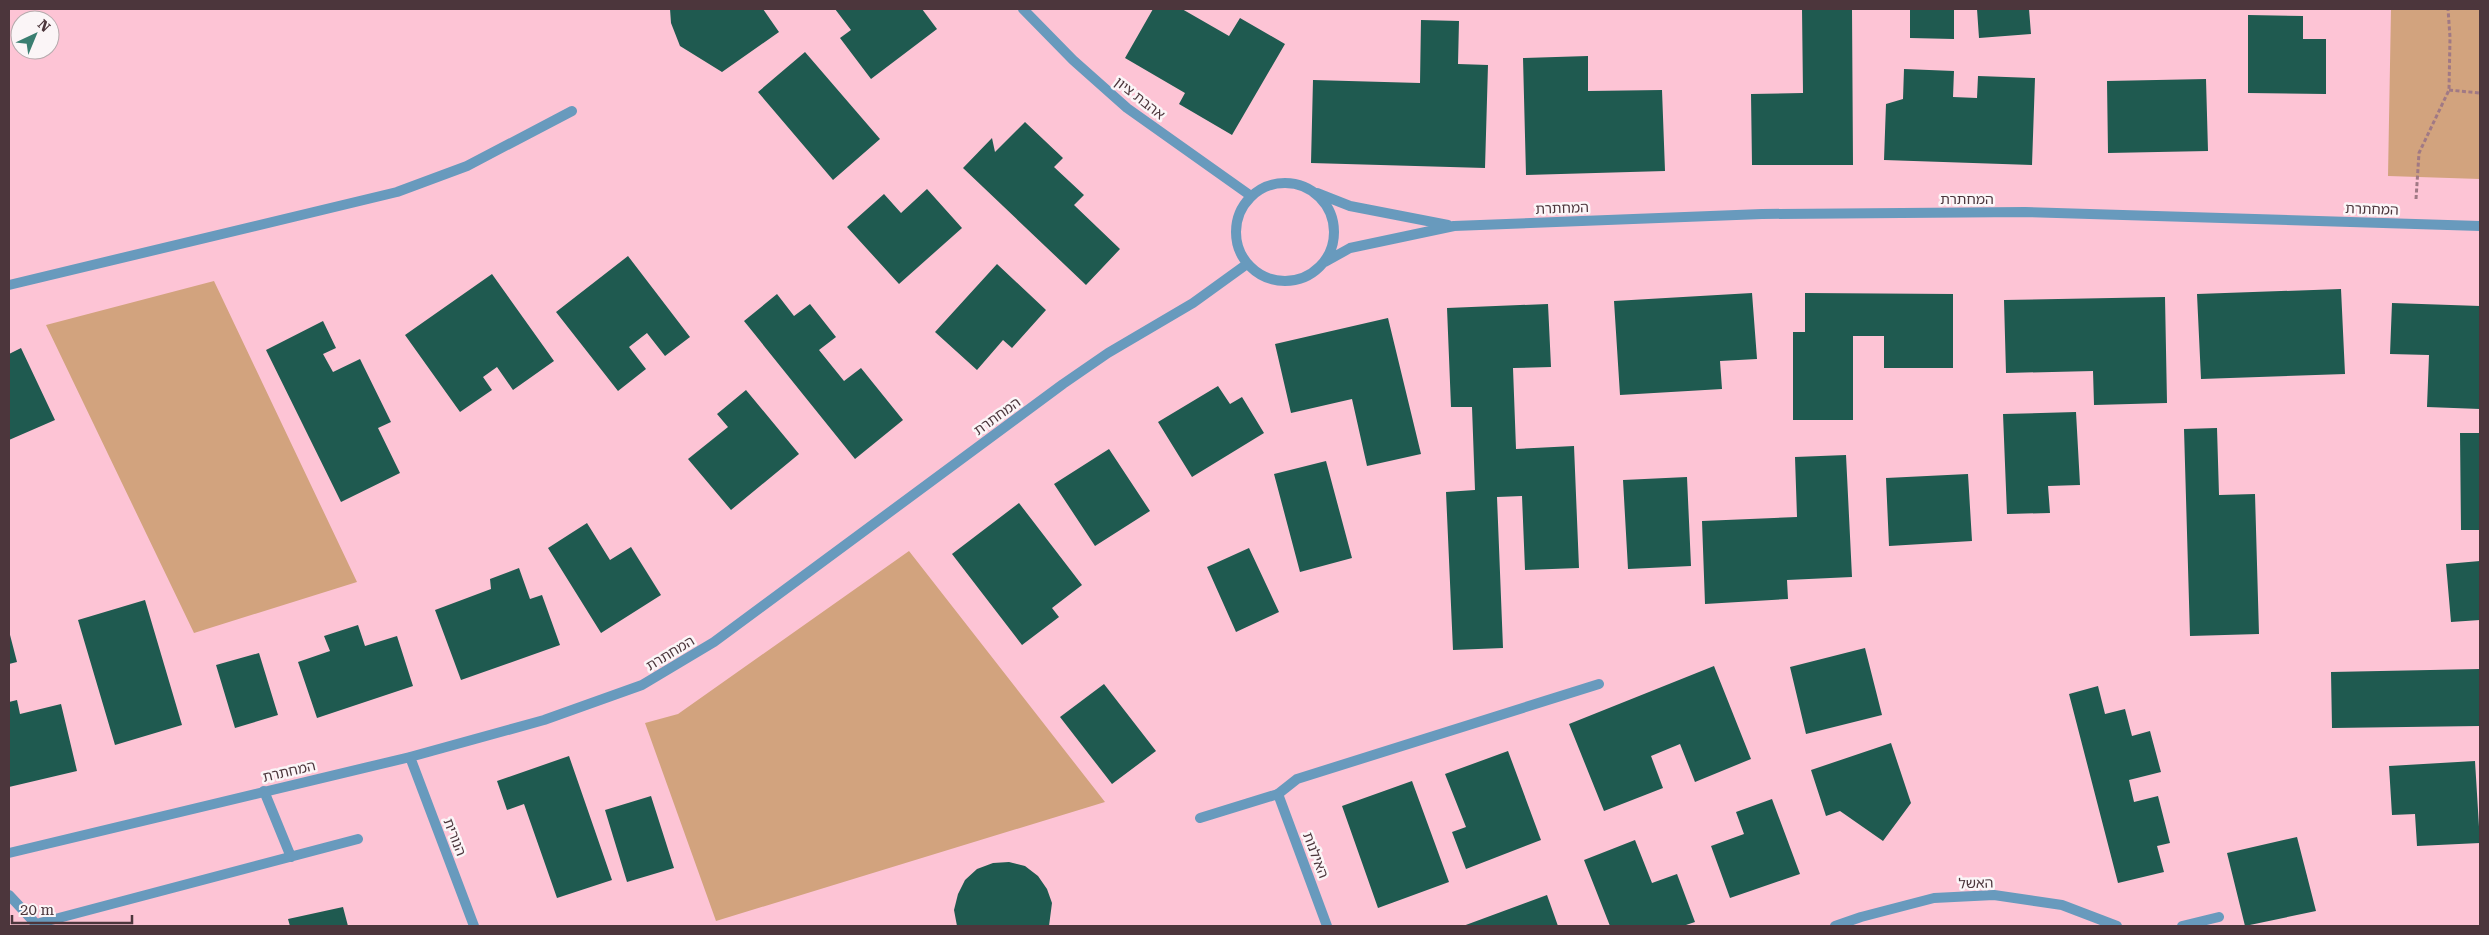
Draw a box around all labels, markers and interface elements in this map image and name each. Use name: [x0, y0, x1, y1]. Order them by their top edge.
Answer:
north arrow: [10, 10, 60, 60]
text: N: [35, 16, 54, 35]
street label: אהבת ציון: [1112, 73, 1168, 123]
street label: המחתרת: [1940, 191, 1994, 207]
street label: המחתרת: [1535, 199, 1589, 217]
street label: המחתרת: [2345, 200, 2399, 218]
street label: המחתרת: [971, 394, 1023, 438]
street label: המחתרת: [643, 632, 697, 674]
street label: המחתרת: [261, 757, 317, 785]
street label: הנורית: [441, 816, 469, 858]
street label: האילנות: [1300, 830, 1332, 880]
street label: האשל: [1958, 874, 1994, 892]
scale bar: [12, 892, 132, 924]
text: 20 m: [20, 901, 55, 919]

